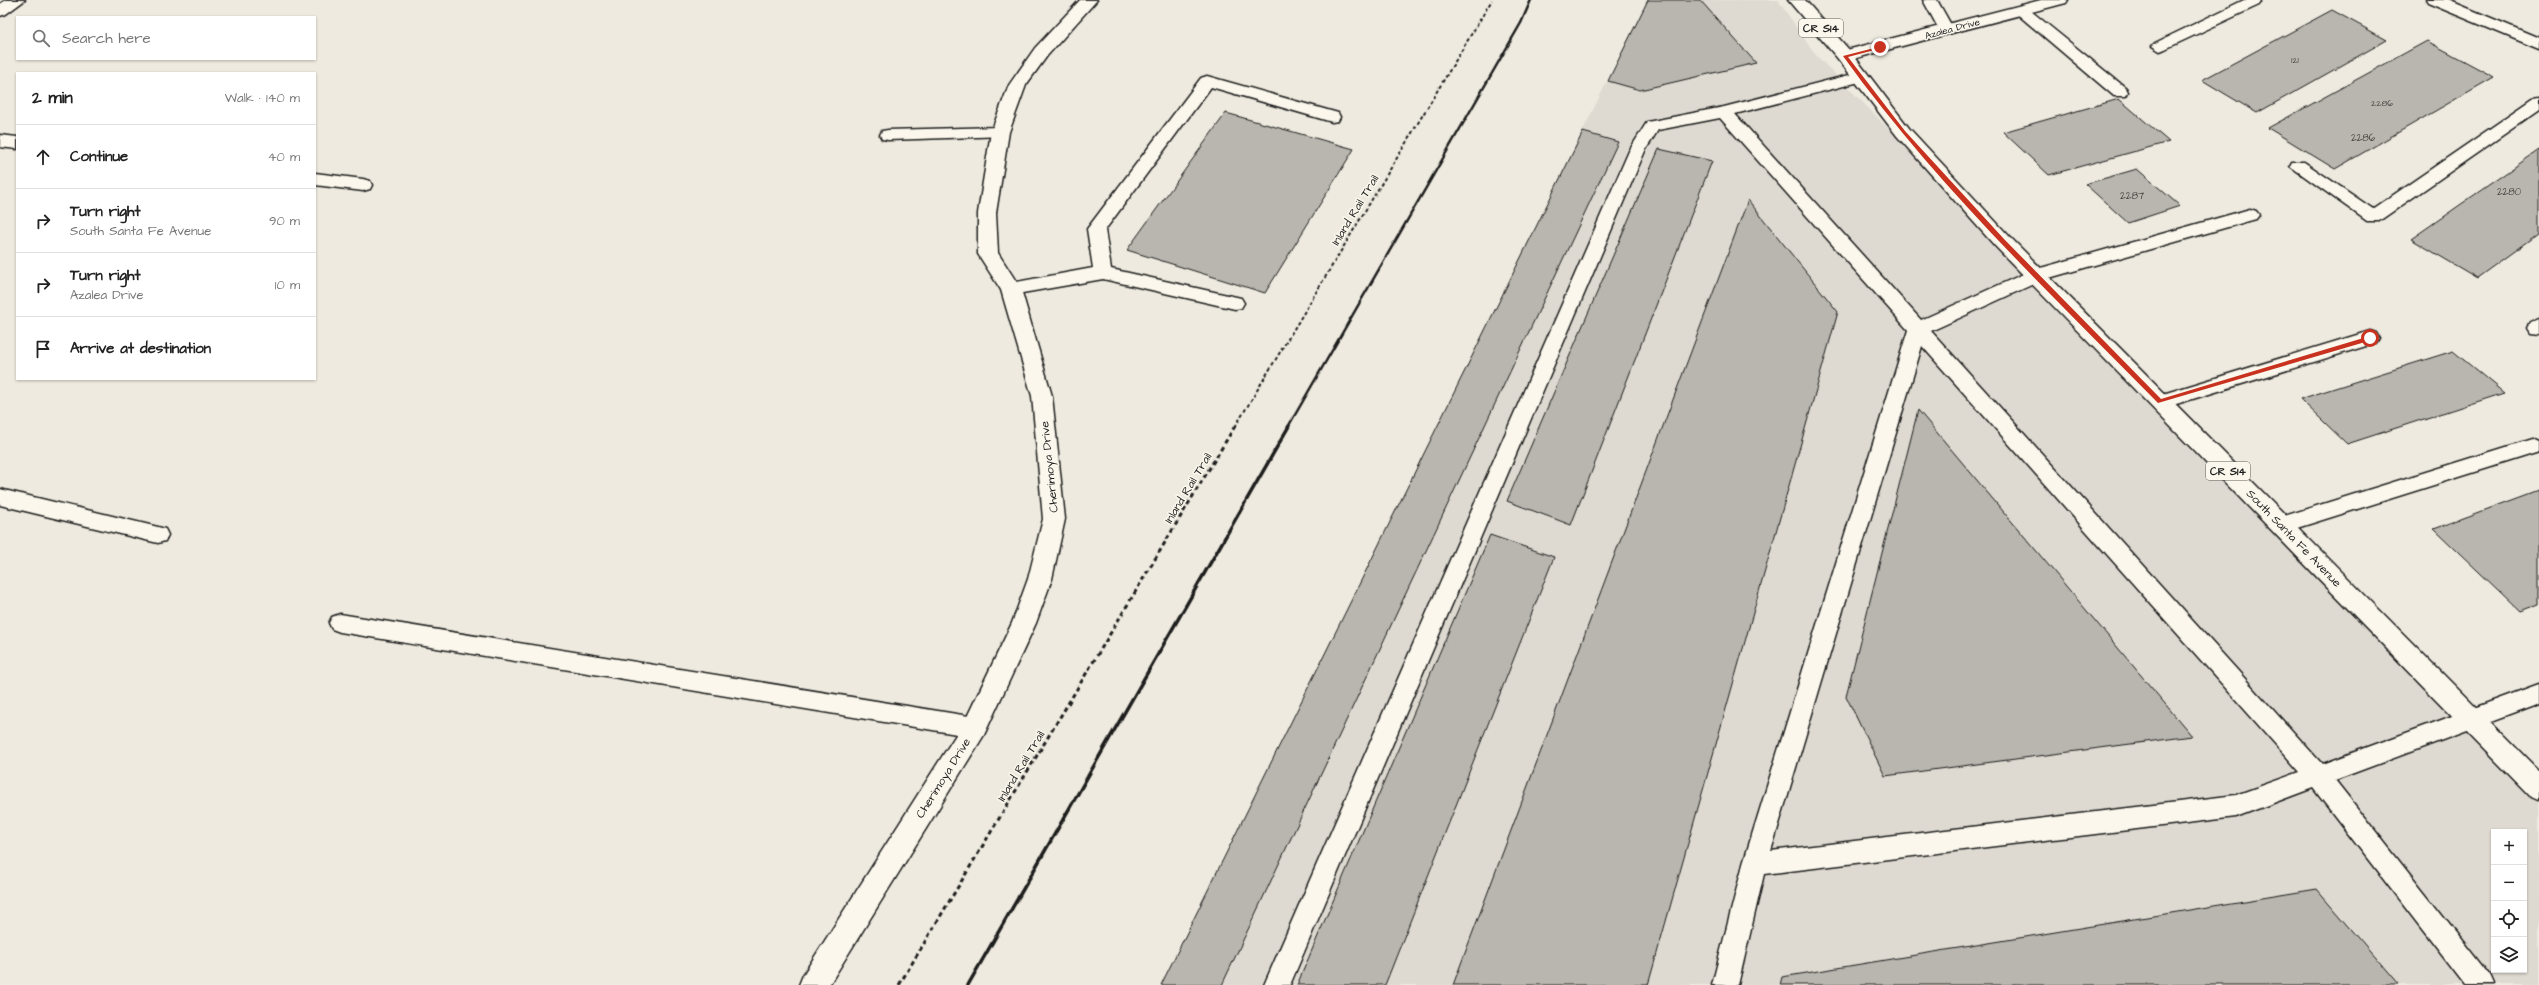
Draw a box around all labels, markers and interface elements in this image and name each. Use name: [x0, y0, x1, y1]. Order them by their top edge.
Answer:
street label: Azalea Drive: [1923, 15, 1982, 43]
search box: [16, 16, 316, 60]
road number: CR S14: [1799, 19, 1843, 37]
icon: search: [30, 27, 52, 49]
text: Search here: [62, 28, 151, 49]
route end: [1871, 38, 1889, 56]
house number: 121: [2291, 54, 2299, 67]
text: 2 min: [32, 86, 73, 110]
text: Walk · 140 m: [225, 89, 300, 107]
house number: 2286: [2371, 97, 2393, 110]
house number: 2286: [2351, 131, 2376, 145]
icon: ahead: [32, 146, 54, 168]
text: Continue: [70, 146, 128, 167]
text: 40 m: [268, 148, 300, 166]
street label: Inland Rail Trail: [1328, 172, 1383, 249]
house number: 2280: [2497, 185, 2521, 199]
house number: 2287: [2120, 189, 2144, 203]
text: Turn right: [70, 201, 141, 222]
icon: right: [32, 210, 54, 232]
text: 90 m: [269, 212, 300, 230]
text: South Santa Fe Avenue: [70, 222, 211, 240]
text: Turn right: [70, 265, 141, 286]
icon: right: [32, 274, 54, 296]
text: 10 m: [275, 276, 300, 294]
text: Azalea Drive: [70, 286, 144, 304]
route start: [2361, 329, 2379, 347]
icon: arrive: [32, 338, 54, 360]
text: Arrive at destination: [70, 338, 211, 359]
street label: Cherimoya Drive: [1036, 420, 1064, 514]
street label: Inland Rail Trail: [1161, 450, 1216, 527]
road number: CR S14: [2206, 462, 2250, 480]
street label: South Santa Fe Avenue: [2242, 486, 2345, 591]
street label: Inland Rail Trail: [994, 728, 1049, 805]
street label: Cherimoya Drive: [912, 734, 976, 822]
map controls: [2491, 829, 2527, 973]
button: +: [2491, 829, 2527, 865]
button: −: [2491, 865, 2527, 901]
button: locate: [2491, 901, 2527, 937]
button: layers: [2491, 937, 2527, 973]

